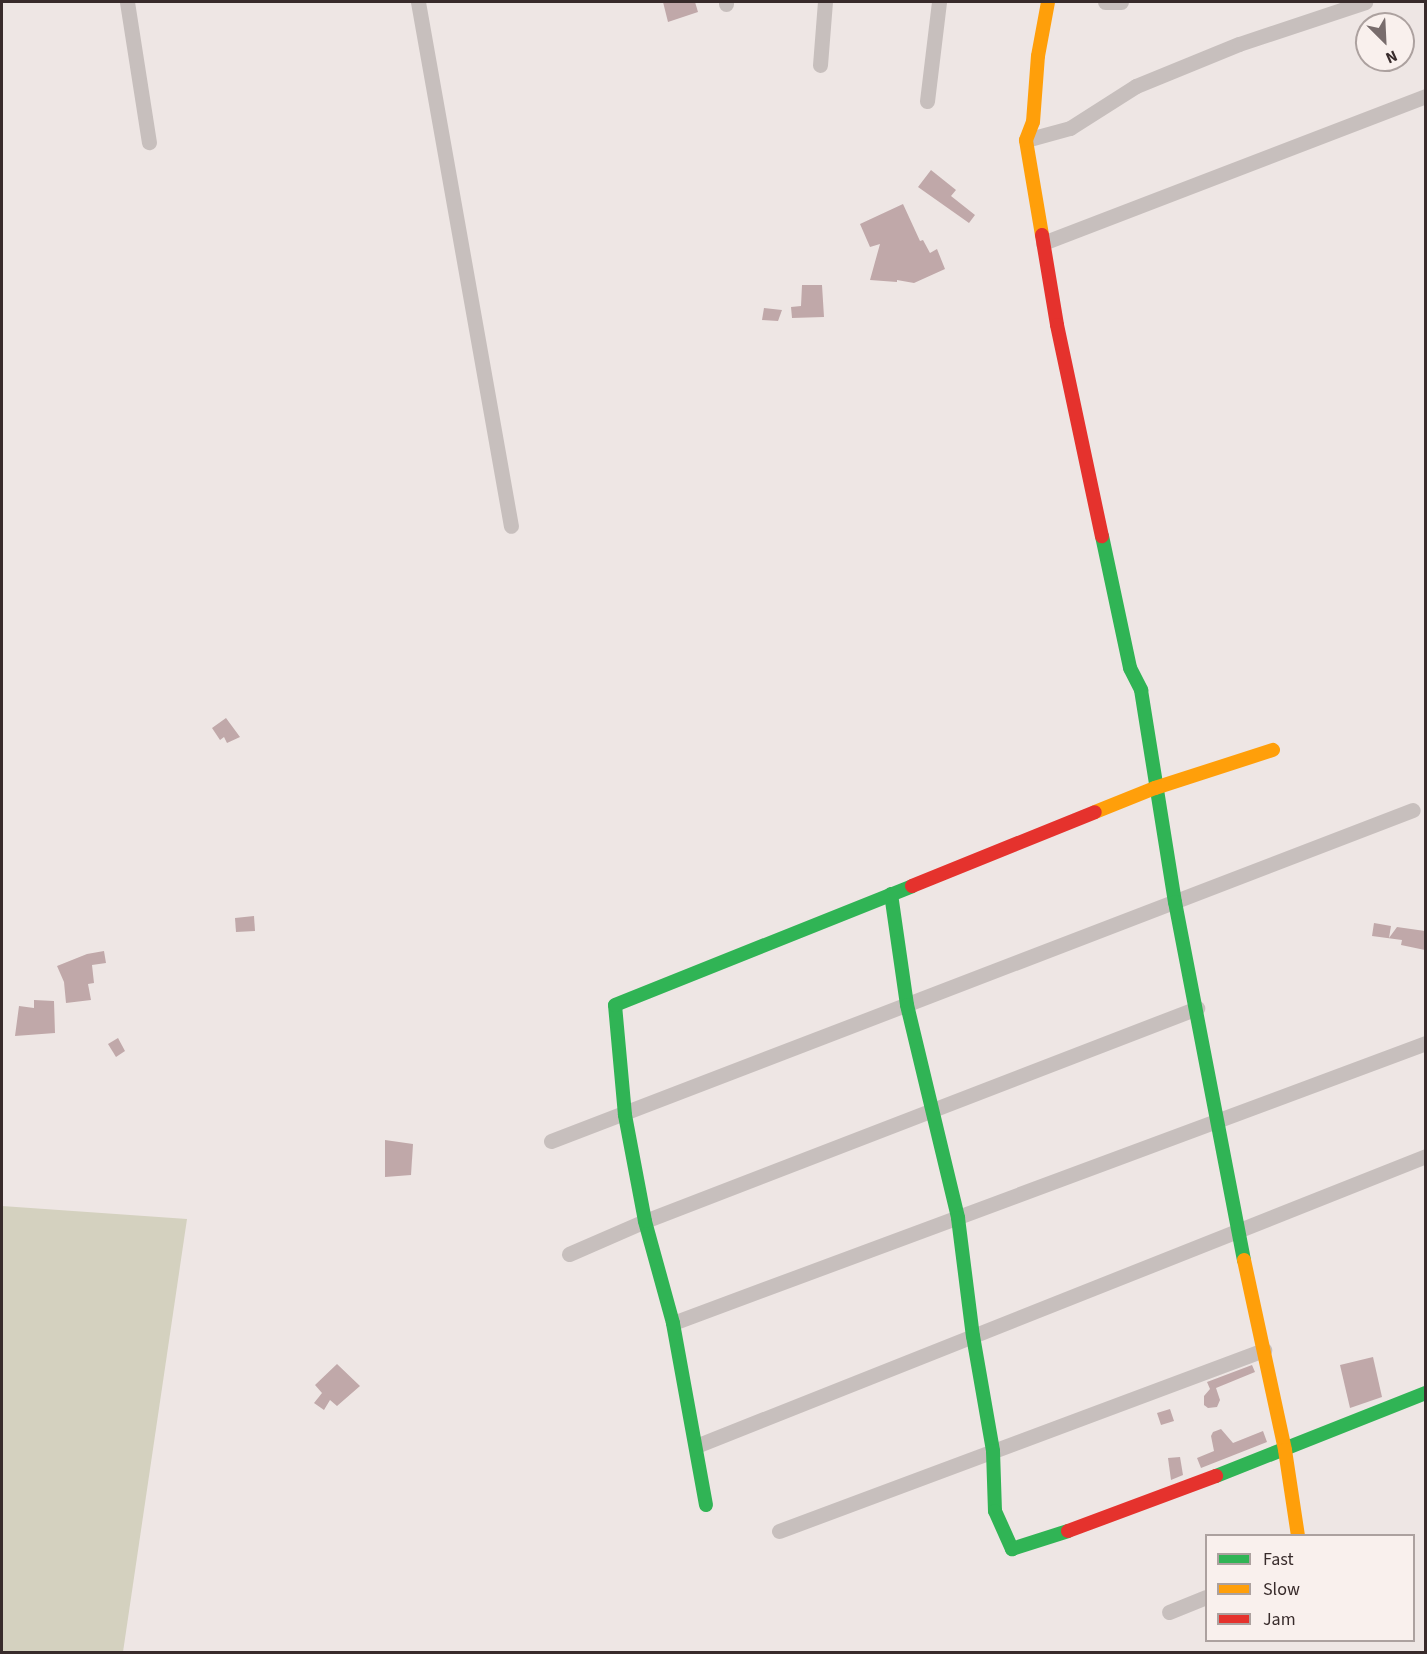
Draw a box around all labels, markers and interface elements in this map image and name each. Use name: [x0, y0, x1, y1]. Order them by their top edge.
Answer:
north arrow: [1355, 12, 1415, 72]
text: N: [1382, 44, 1401, 69]
legend: [1205, 1534, 1415, 1642]
text: Fast: [1263, 1547, 1294, 1572]
text: Slow: [1263, 1577, 1300, 1602]
text: Jam: [1263, 1607, 1296, 1632]

